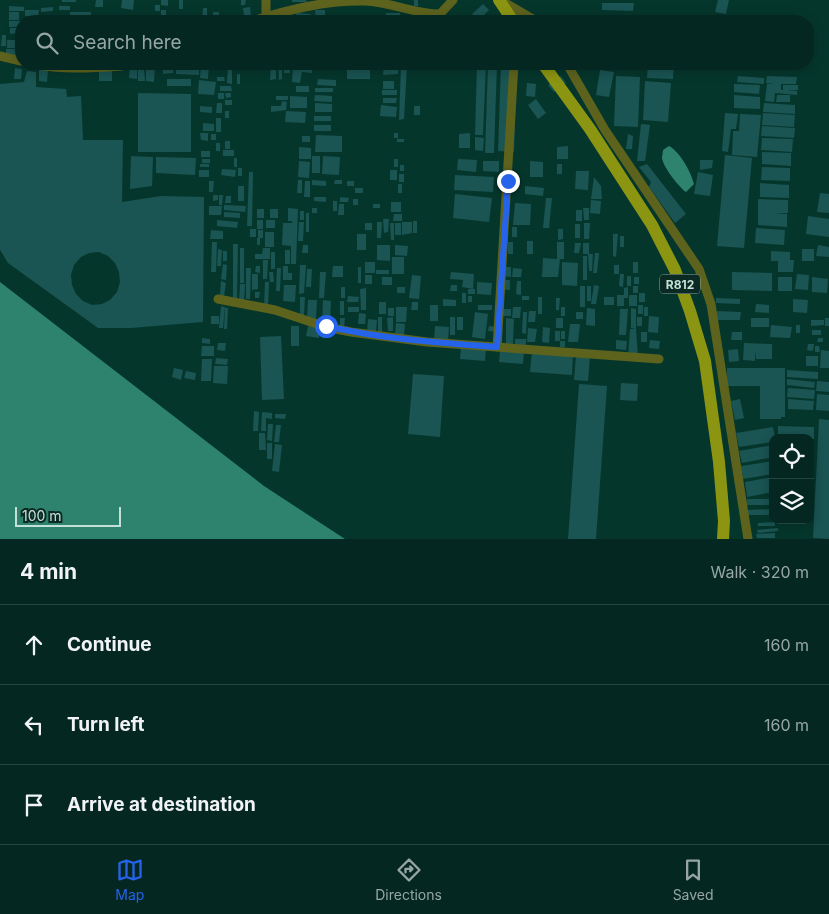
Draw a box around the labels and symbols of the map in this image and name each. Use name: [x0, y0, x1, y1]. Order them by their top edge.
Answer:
route end: [497, 170, 520, 193]
road number: R812: [660, 274, 700, 294]
route start: [315, 315, 338, 338]
scale bar: [15, 504, 121, 527]

